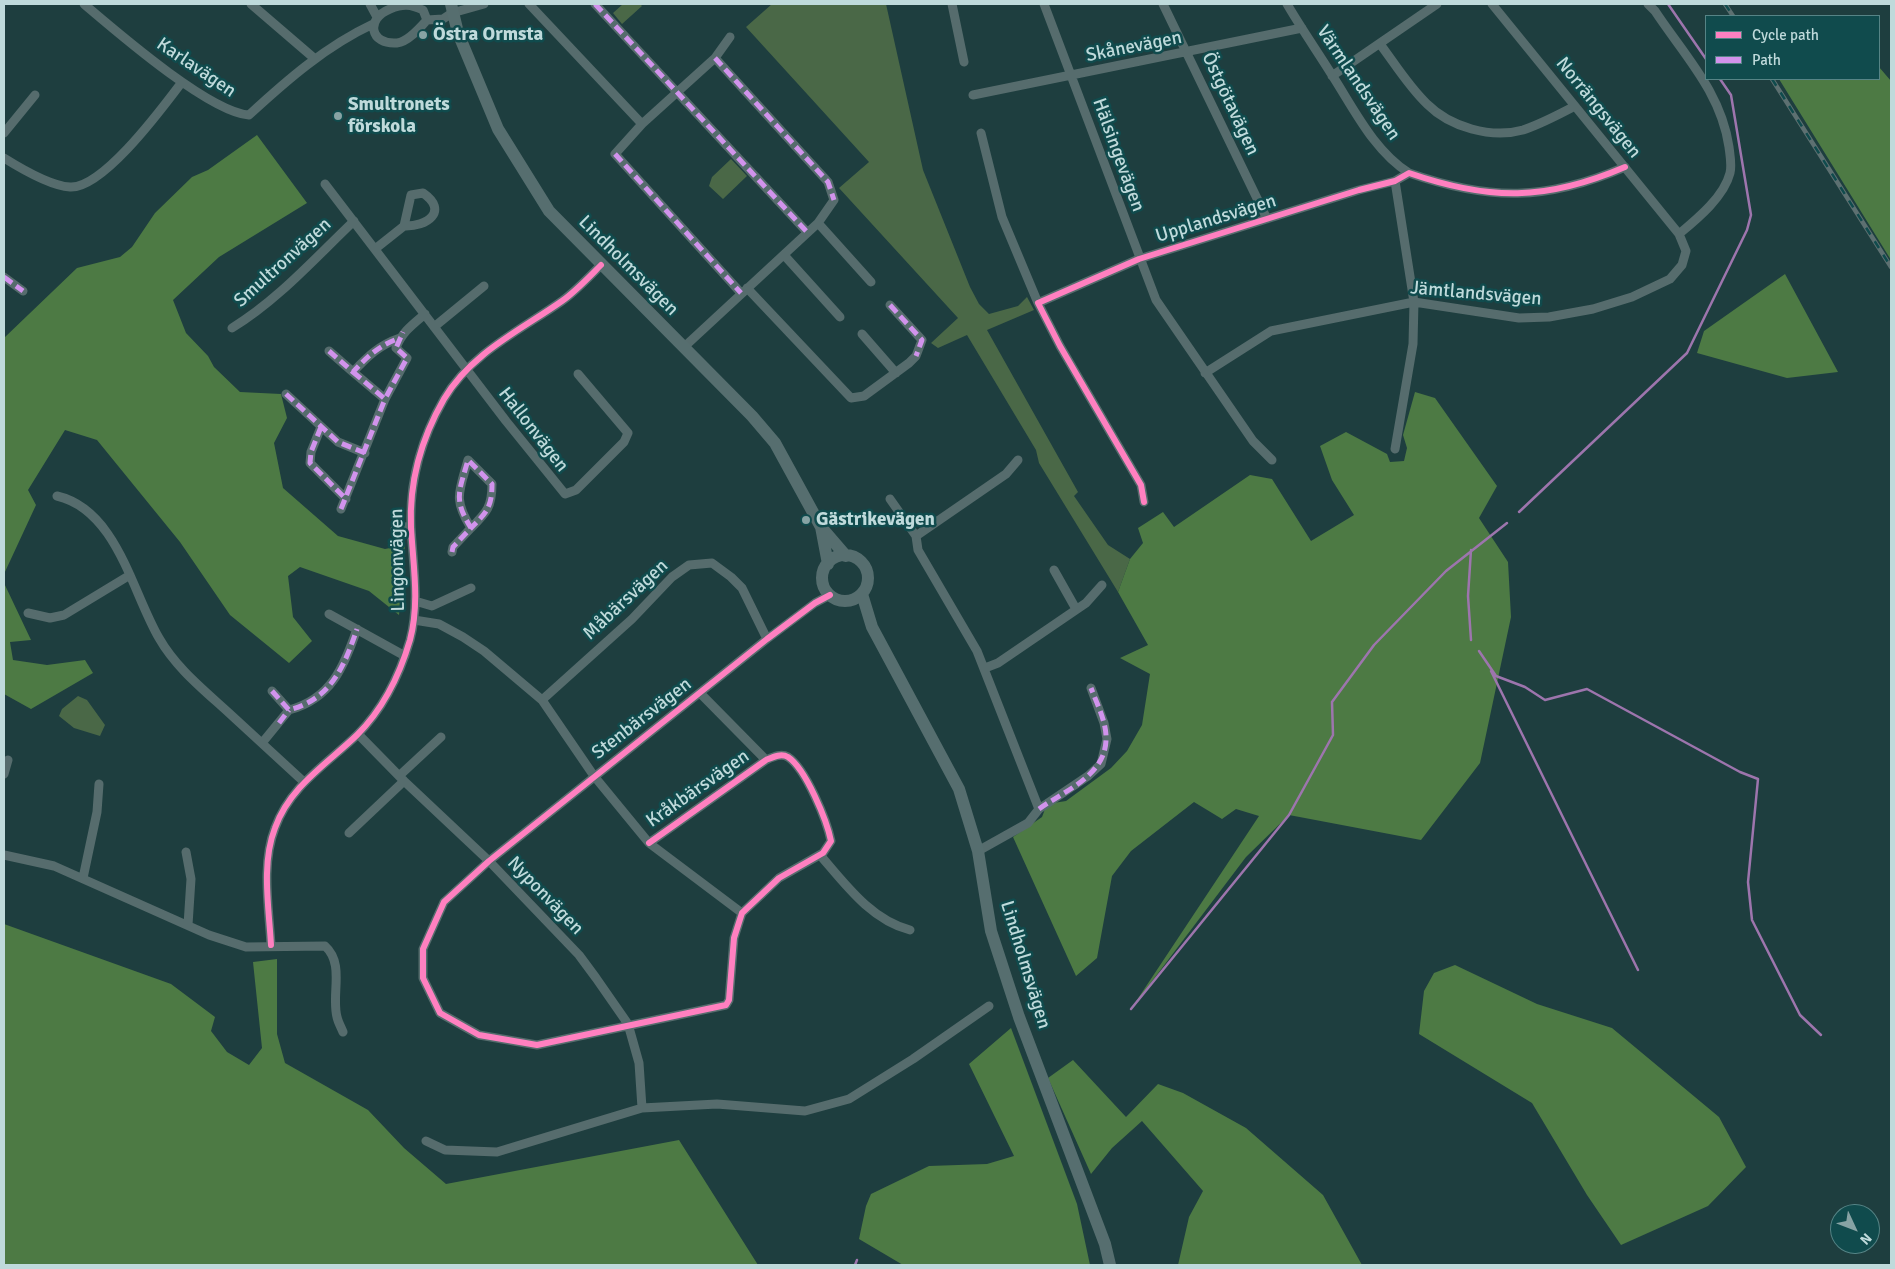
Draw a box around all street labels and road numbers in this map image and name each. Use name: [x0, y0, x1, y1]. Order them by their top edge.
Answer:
street label: Värmlandsvägen: [1311, 21, 1405, 145]
street label: Skånevägen: [1084, 27, 1184, 67]
street label: Karlavägen: [152, 33, 240, 103]
street label: Östgötavägen: [1196, 49, 1264, 159]
street label: Norrängsvägen: [1550, 53, 1646, 163]
street label: Hälsingevägen: [1087, 95, 1149, 215]
street label: Upplandsvägen: [1153, 190, 1279, 248]
street label: Lindholmsvägen: [573, 211, 683, 321]
street label: Smultronvägen: [230, 213, 336, 313]
street label: Jämtlandsvägen: [1410, 277, 1542, 311]
street label: Hallonvägen: [493, 383, 573, 477]
street label: Lingonvägen: [386, 508, 410, 612]
street label: Måbärsvägen: [579, 555, 673, 645]
street label: Stenbärsvägen: [588, 673, 696, 765]
street label: Kråkbärsvägen: [642, 745, 754, 833]
street label: Nyponvägen: [502, 852, 588, 940]
street label: Lindholmsvägen: [995, 898, 1055, 1032]

